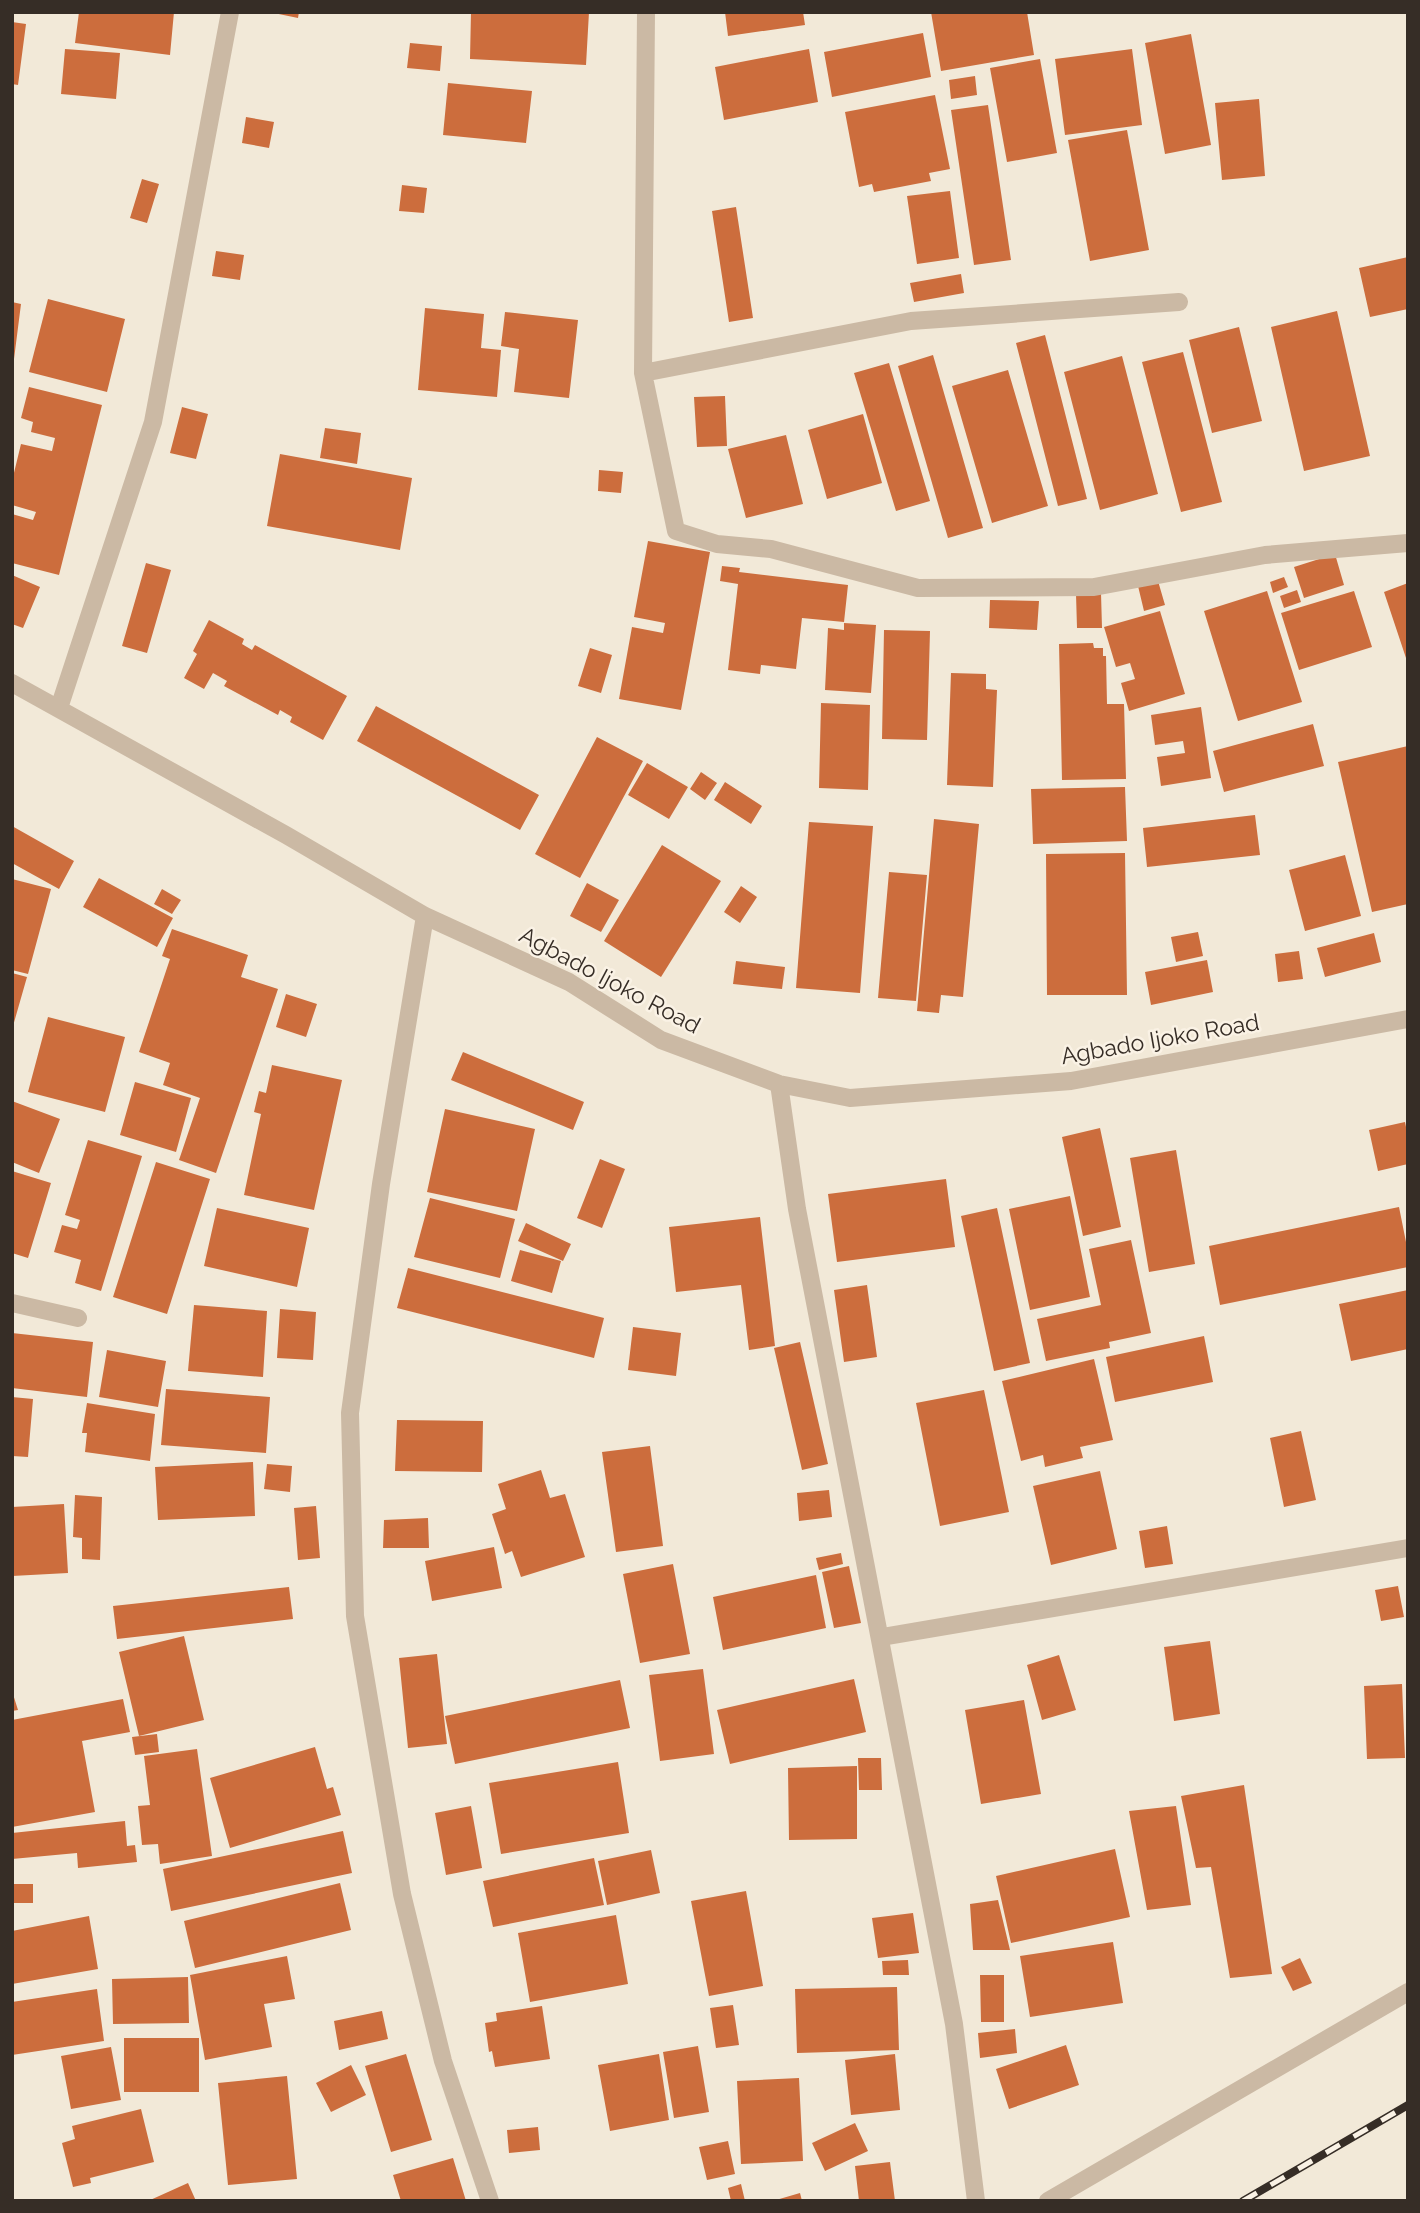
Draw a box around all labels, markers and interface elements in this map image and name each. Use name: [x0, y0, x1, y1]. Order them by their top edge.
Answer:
street label: Agbado Ijoko Road: [515, 920, 705, 1039]
street label: Agbado Ijoko Road: [1059, 1008, 1261, 1069]

